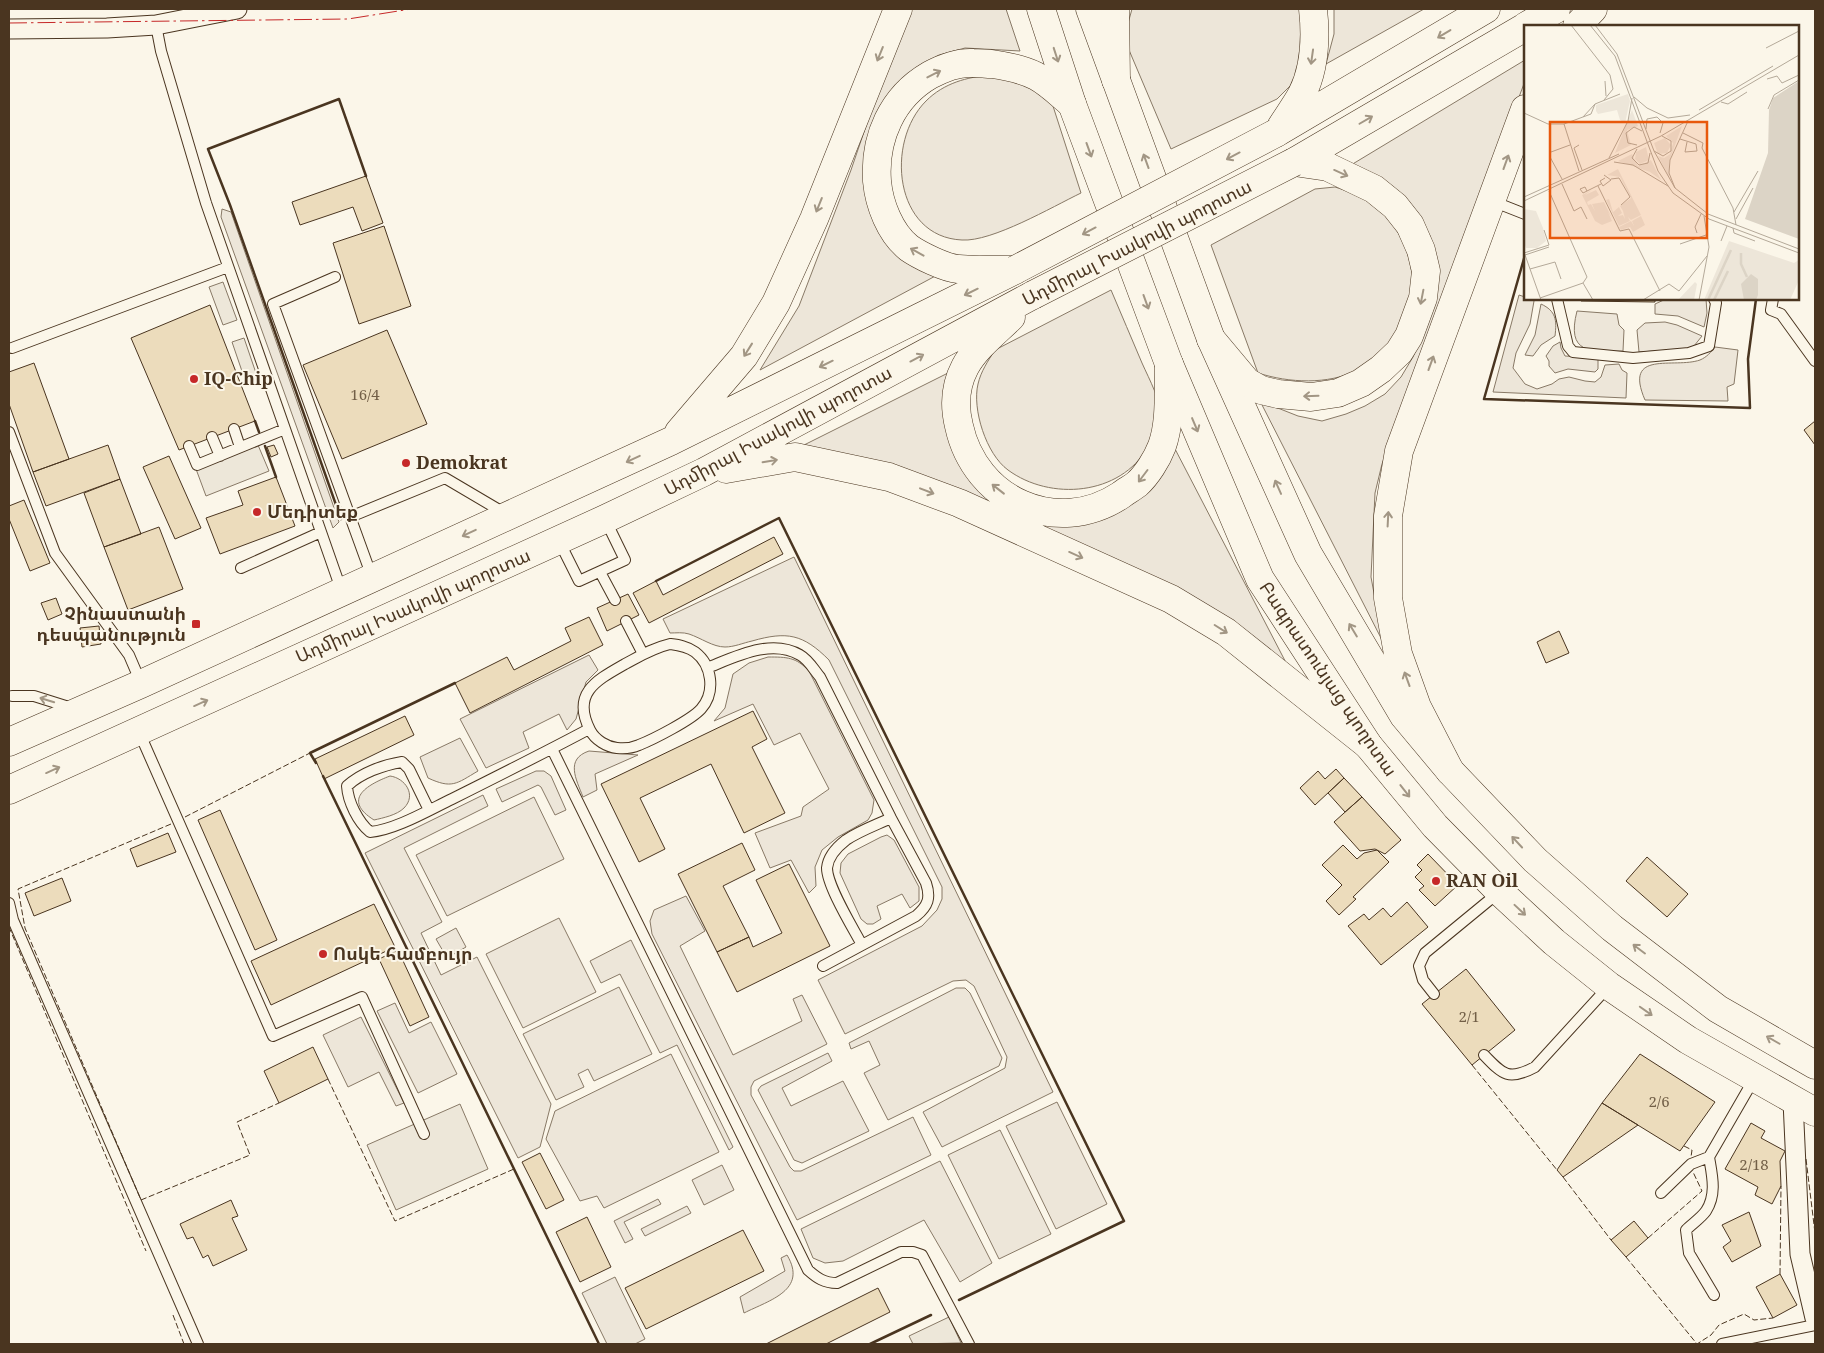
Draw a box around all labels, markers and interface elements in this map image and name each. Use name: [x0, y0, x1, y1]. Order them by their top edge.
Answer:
inset map: [1524, 25, 1799, 300]
one-way arrow: [1437, 29, 1451, 39]
one-way arrow: [875, 46, 884, 61]
one-way arrow: [1052, 47, 1061, 62]
one-way arrow: [1307, 49, 1317, 65]
one-way arrow: [926, 69, 941, 78]
one-way arrow: [1359, 115, 1374, 125]
one-way arrow: [1085, 142, 1094, 157]
one-way arrow: [1226, 152, 1241, 161]
one-way arrow: [1141, 154, 1150, 170]
one-way arrow: [1502, 155, 1511, 170]
one-way arrow: [1333, 168, 1348, 178]
street label: Ադմիրալ Իսակովի պողոտա: [1018, 174, 1256, 311]
one-way arrow: [814, 197, 824, 212]
one-way arrow: [1082, 227, 1097, 236]
one-way arrow: [910, 247, 925, 257]
one-way arrow: [964, 287, 979, 297]
one-way arrow: [1417, 288, 1427, 304]
one-way arrow: [1142, 294, 1151, 310]
one-way arrow: [742, 343, 752, 357]
one-way arrow: [909, 353, 924, 362]
one-way arrow: [1427, 356, 1436, 372]
street label: Ադմիրալ Իսակովի պողոտա: [659, 360, 896, 501]
one-way arrow: [819, 360, 834, 369]
place label: IQ-Chip: [204, 366, 273, 390]
marker: IQ-Chip: [188, 373, 200, 385]
house number: 16/4: [350, 384, 380, 404]
one-way arrow: [1303, 391, 1319, 401]
one-way arrow: [1190, 417, 1200, 432]
place label: Demokrat: [416, 450, 508, 474]
one-way arrow: [626, 454, 641, 464]
one-way arrow: [761, 456, 777, 466]
marker: Demokrat: [400, 457, 412, 469]
one-way arrow: [1138, 469, 1148, 483]
one-way arrow: [1272, 480, 1282, 495]
one-way arrow: [992, 484, 1005, 495]
one-way arrow: [919, 487, 934, 496]
place label: Մեդիտեք: [267, 499, 358, 523]
marker: Մեդիտեք: [251, 506, 263, 518]
one-way arrow: [1384, 512, 1393, 528]
one-way arrow: [462, 529, 477, 539]
street label: Ադմիրալ Իսակովի պողոտա: [291, 542, 534, 668]
one-way arrow: [1068, 551, 1083, 561]
street label: Բագրատունյաց պողոտա: [1255, 576, 1403, 781]
place label: Չինաստանի դեսպանություն: [36, 601, 186, 646]
marker: Չինաստանի դեսպանություն: [190, 618, 202, 630]
one-way arrow: [1214, 624, 1228, 635]
one-way arrow: [1348, 624, 1358, 638]
one-way arrow: [1402, 672, 1411, 688]
one-way arrow: [39, 694, 55, 704]
one-way arrow: [193, 698, 208, 707]
one-way arrow: [45, 765, 60, 775]
one-way arrow: [1400, 785, 1411, 798]
one-way arrow: [1511, 835, 1523, 848]
place label: RAN Oil: [1446, 868, 1519, 892]
marker: RAN Oil: [1430, 875, 1442, 887]
one-way arrow: [1513, 904, 1526, 916]
place label: Ոսկե համբույր: [333, 941, 472, 965]
one-way arrow: [1632, 944, 1646, 954]
marker: Ոսկե համբույր: [317, 948, 329, 960]
house number: 2/1: [1458, 1006, 1480, 1026]
one-way arrow: [1639, 1006, 1653, 1016]
one-way arrow: [1766, 1035, 1781, 1045]
house number: 2/6: [1648, 1091, 1670, 1111]
house number: 2/18: [1739, 1154, 1769, 1174]

